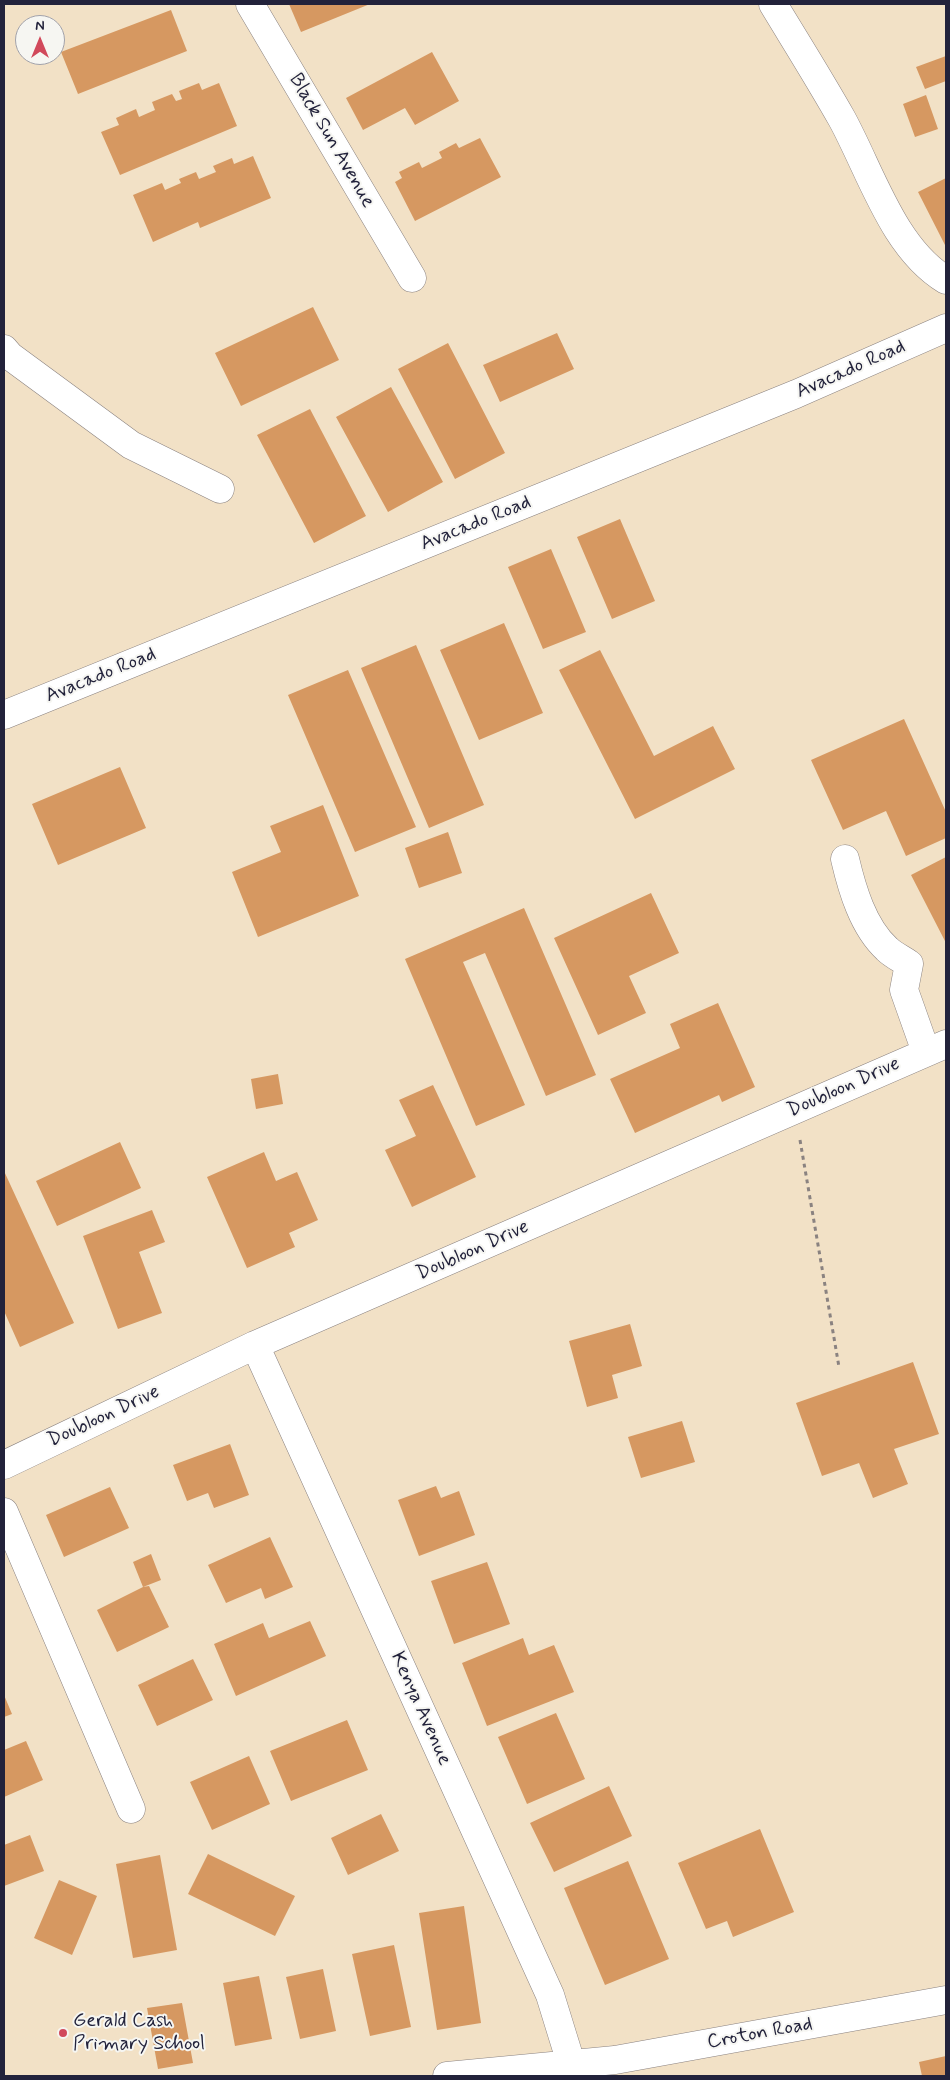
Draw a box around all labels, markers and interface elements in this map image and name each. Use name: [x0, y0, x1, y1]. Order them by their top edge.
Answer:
north arrow: [15, 15, 65, 65]
text: N: [35, 17, 45, 35]
street label: Black Sun Avenue: [283, 70, 379, 212]
street label: Avacado Road: [793, 335, 909, 405]
street label: Avacado Road: [417, 491, 535, 557]
street label: Avacado Road: [42, 643, 160, 709]
street label: Doubloon Drive: [784, 1052, 904, 1124]
street label: Doubloon Drive: [413, 1215, 533, 1287]
street label: Doubloon Drive: [44, 1381, 164, 1453]
street label: Kenya Avenue: [384, 1648, 456, 1770]
place label: Gerald Cash Primary School: [73, 2010, 205, 2057]
street label: Croton Road: [705, 2013, 815, 2055]
marker: Gerald Cash Primary School: [57, 2027, 69, 2039]

